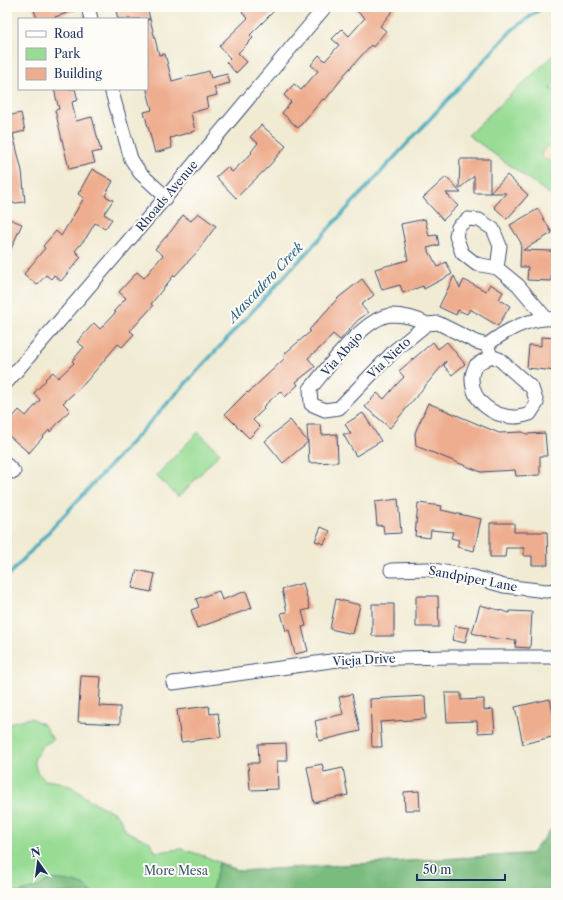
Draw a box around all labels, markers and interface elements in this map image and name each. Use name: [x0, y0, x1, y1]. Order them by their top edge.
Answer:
legend: [18, 18, 148, 90]
text: Road: [54, 26, 84, 41]
text: Park: [54, 46, 81, 61]
text: Building: [54, 66, 102, 81]
street label: Rhoads Avenue: [133, 157, 201, 234]
water label: Atascadero Creek: [223, 239, 306, 327]
street label: Via Abajo: [317, 328, 365, 380]
street label: Via Nieto: [363, 334, 413, 382]
street label: Sandpiper Lane: [428, 563, 519, 595]
street label: Vieja Drive: [331, 650, 396, 669]
north arrow: [18, 842, 58, 882]
text: N: [29, 844, 42, 860]
scale bar: [417, 856, 505, 882]
text: 50 m: [423, 862, 452, 877]
park label: More Mesa: [144, 863, 209, 878]

